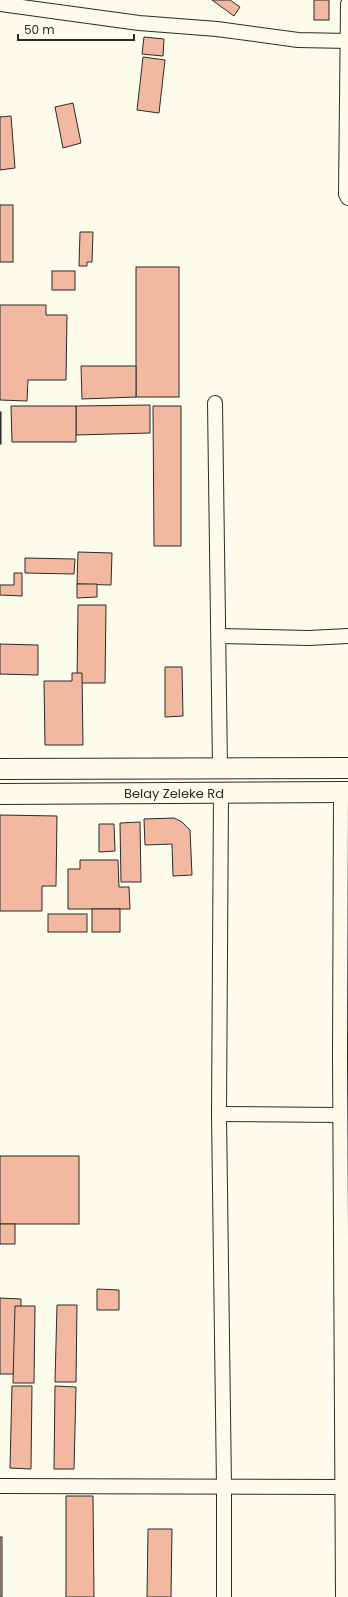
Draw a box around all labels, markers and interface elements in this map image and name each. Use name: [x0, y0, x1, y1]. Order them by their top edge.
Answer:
scale bar: [18, 16, 134, 42]
text: 50 m: [24, 21, 55, 38]
street label: Belay Zeleke Rd: [124, 784, 224, 803]

